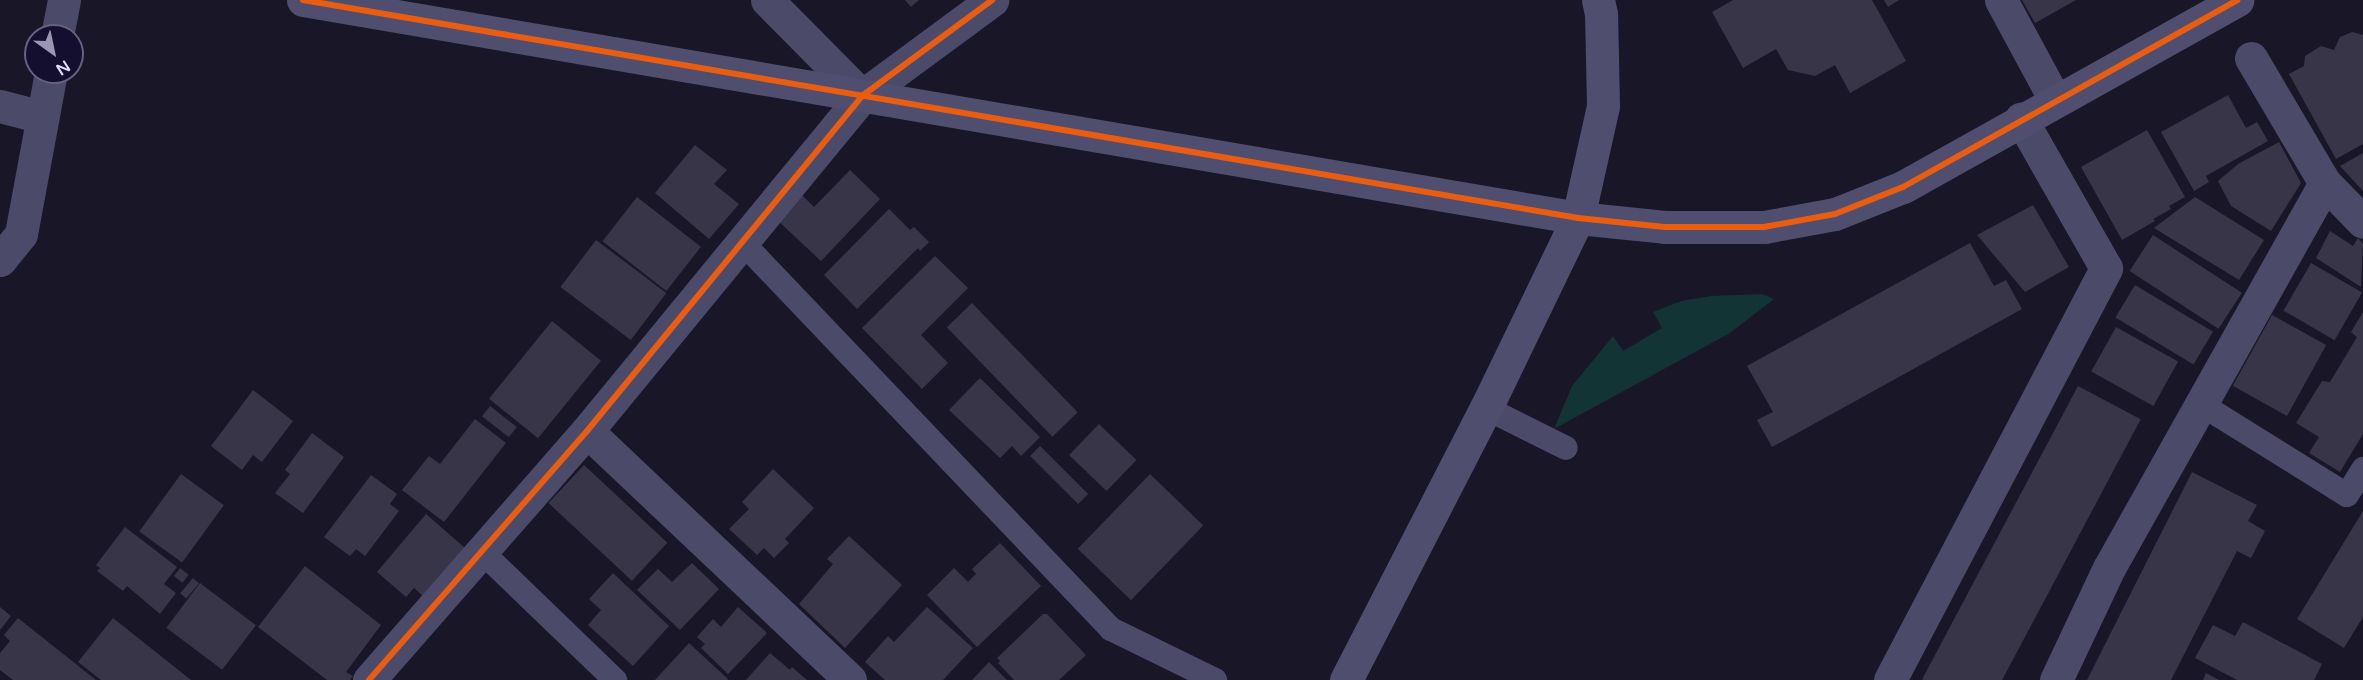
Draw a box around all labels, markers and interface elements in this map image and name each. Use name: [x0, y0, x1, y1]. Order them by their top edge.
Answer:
north arrow: [24, 24, 84, 84]
text: N: [52, 56, 74, 79]

